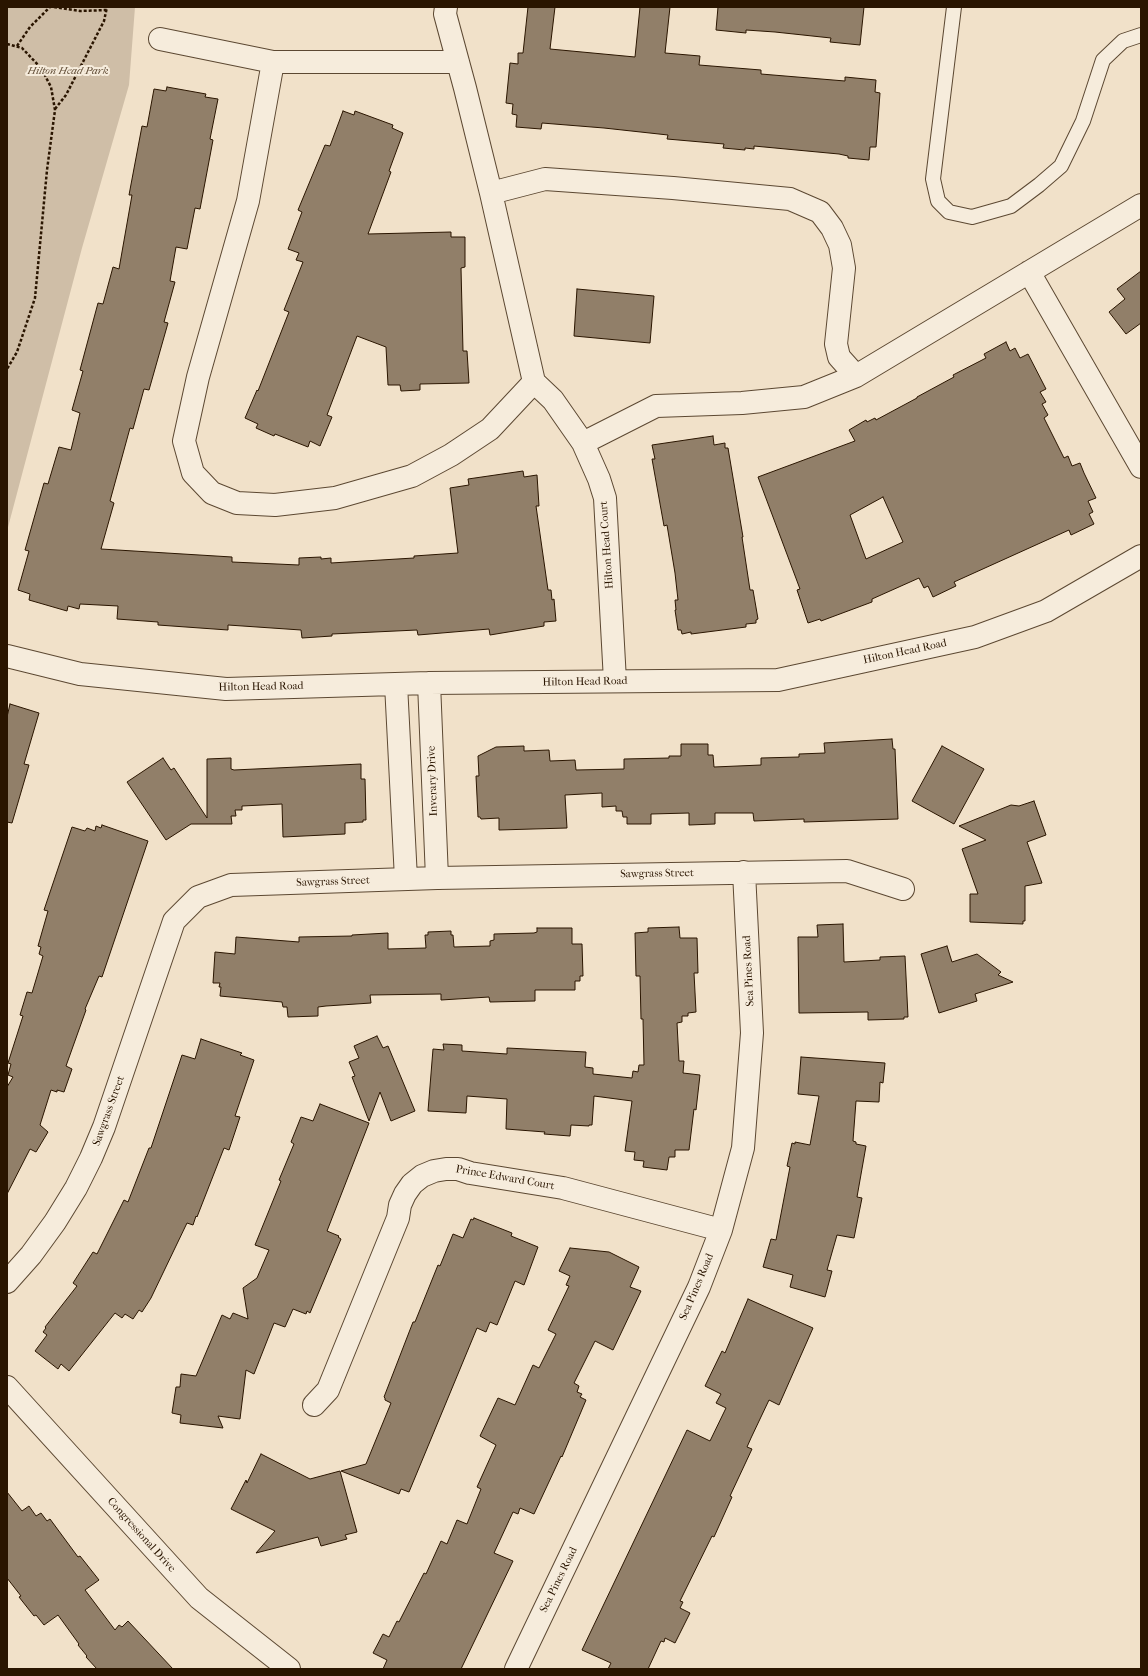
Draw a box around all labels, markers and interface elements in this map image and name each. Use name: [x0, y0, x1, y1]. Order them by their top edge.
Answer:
park label: Hilton Head Park: [27, 64, 109, 78]
street label: Hilton Head Court: [597, 500, 617, 590]
street label: Hilton Head Road: [862, 637, 948, 667]
street label: Hilton Head Road: [542, 675, 628, 689]
street label: Hilton Head Road: [218, 680, 304, 694]
street label: Inverary Drive: [425, 745, 441, 817]
street label: Sawgrass Street: [620, 867, 694, 881]
street label: Sawgrass Street: [296, 874, 370, 890]
street label: Sea Pines Road: [741, 935, 757, 1007]
street label: Sawgrass Street: [90, 1074, 128, 1148]
street label: Prince Edward Court: [455, 1163, 555, 1193]
street label: Sea Pines Road: [677, 1252, 717, 1322]
street label: Congressional Drive: [104, 1495, 178, 1575]
street label: Sea Pines Road: [537, 1545, 581, 1615]

